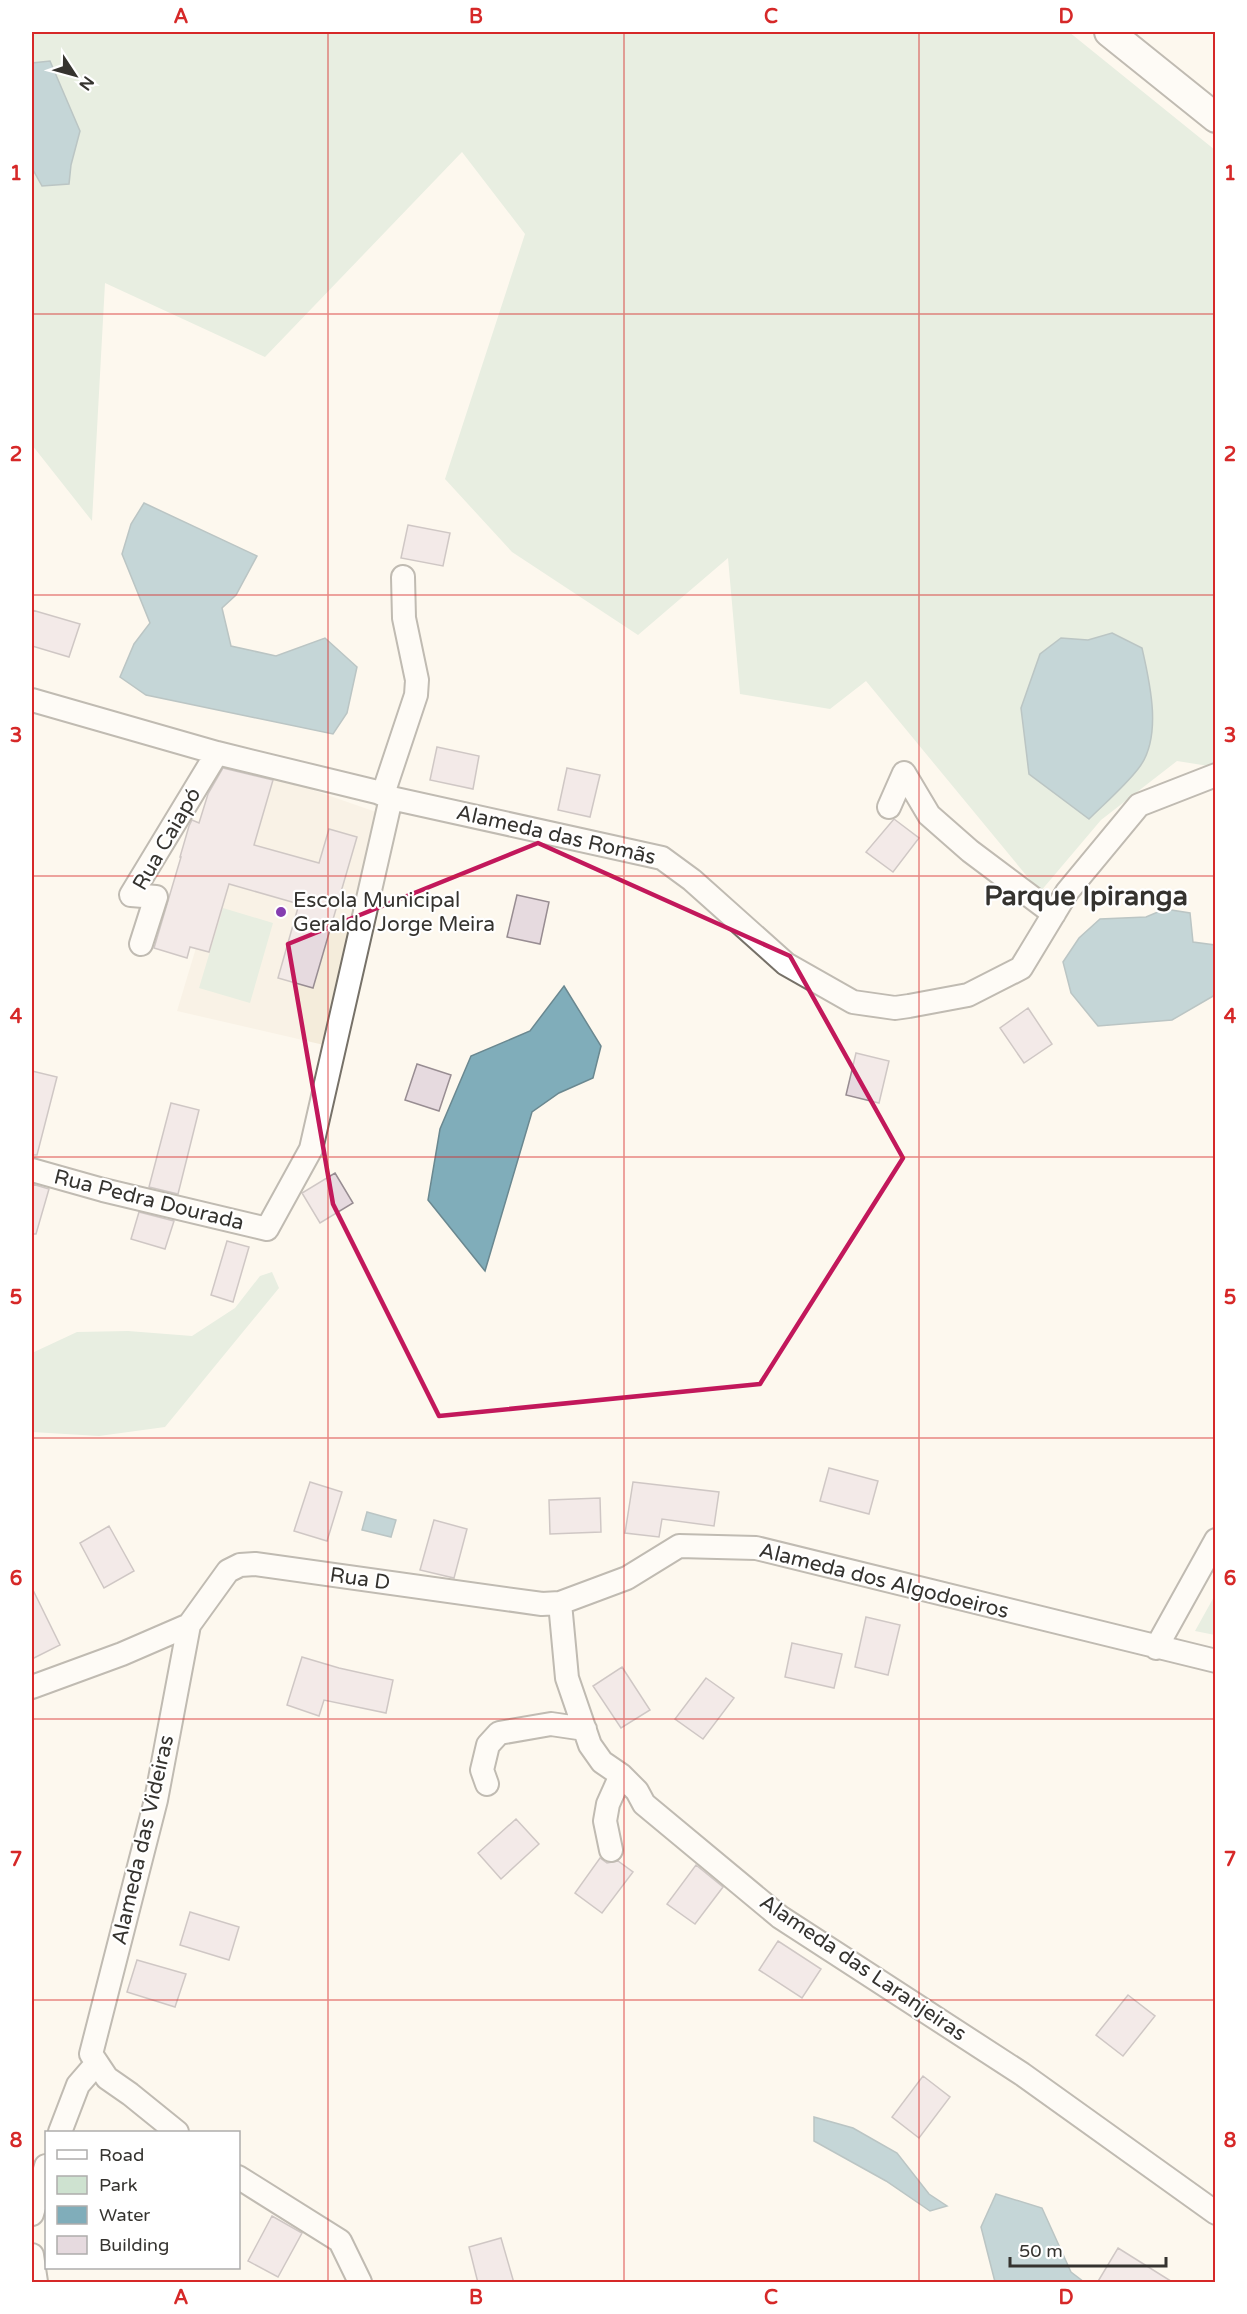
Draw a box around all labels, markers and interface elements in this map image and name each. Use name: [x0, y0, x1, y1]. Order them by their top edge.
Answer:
text: A: [174, 5, 189, 29]
text: B: [469, 5, 483, 29]
text: C: [764, 5, 778, 29]
text: D: [1058, 5, 1074, 29]
north arrow: [45, 45, 105, 105]
text: N: [74, 72, 98, 94]
text: 1: [10, 162, 22, 186]
text: 1: [1224, 162, 1236, 186]
text: 2: [10, 443, 22, 467]
text: 2: [1224, 443, 1236, 467]
text: 3: [10, 724, 22, 748]
text: 3: [1224, 724, 1236, 748]
street label: Rua Caiapó: [128, 783, 206, 895]
street label: Alameda das Romãs: [454, 800, 658, 870]
district label: Parque Ipiranga: [984, 880, 1188, 913]
place label: Escola Municipal Geraldo Jorge Meira: [293, 888, 495, 937]
marker: Escola Municipal Geraldo Jorge Meira: [274, 905, 288, 919]
text: 4: [10, 1005, 23, 1029]
text: 4: [1224, 1005, 1237, 1029]
street label: Rua Pedra Dourada: [51, 1164, 247, 1236]
text: 5: [10, 1286, 22, 1310]
text: 5: [1224, 1286, 1236, 1310]
street label: Alameda dos Algodoeiros: [757, 1538, 1011, 1624]
street label: Rua D: [328, 1562, 392, 1596]
text: 6: [10, 1567, 22, 1591]
text: 6: [1224, 1567, 1236, 1591]
street label: Alameda das Videiras: [107, 1733, 179, 1947]
text: 7: [10, 1848, 22, 1872]
text: 7: [1224, 1848, 1236, 1872]
street label: Alameda das Laranjeiras: [755, 1889, 971, 2047]
text: 8: [10, 2129, 22, 2153]
text: 8: [1224, 2129, 1236, 2153]
legend: [45, 2131, 240, 2269]
text: Road: [99, 2144, 144, 2166]
text: Park: [99, 2174, 138, 2196]
text: Water: [99, 2204, 150, 2226]
scale bar: [1010, 2230, 1166, 2268]
text: Building: [99, 2234, 169, 2256]
text: 50 m: [1019, 2240, 1063, 2262]
text: A: [174, 2286, 189, 2310]
text: B: [469, 2286, 483, 2310]
text: C: [764, 2286, 778, 2310]
text: D: [1058, 2286, 1074, 2310]

